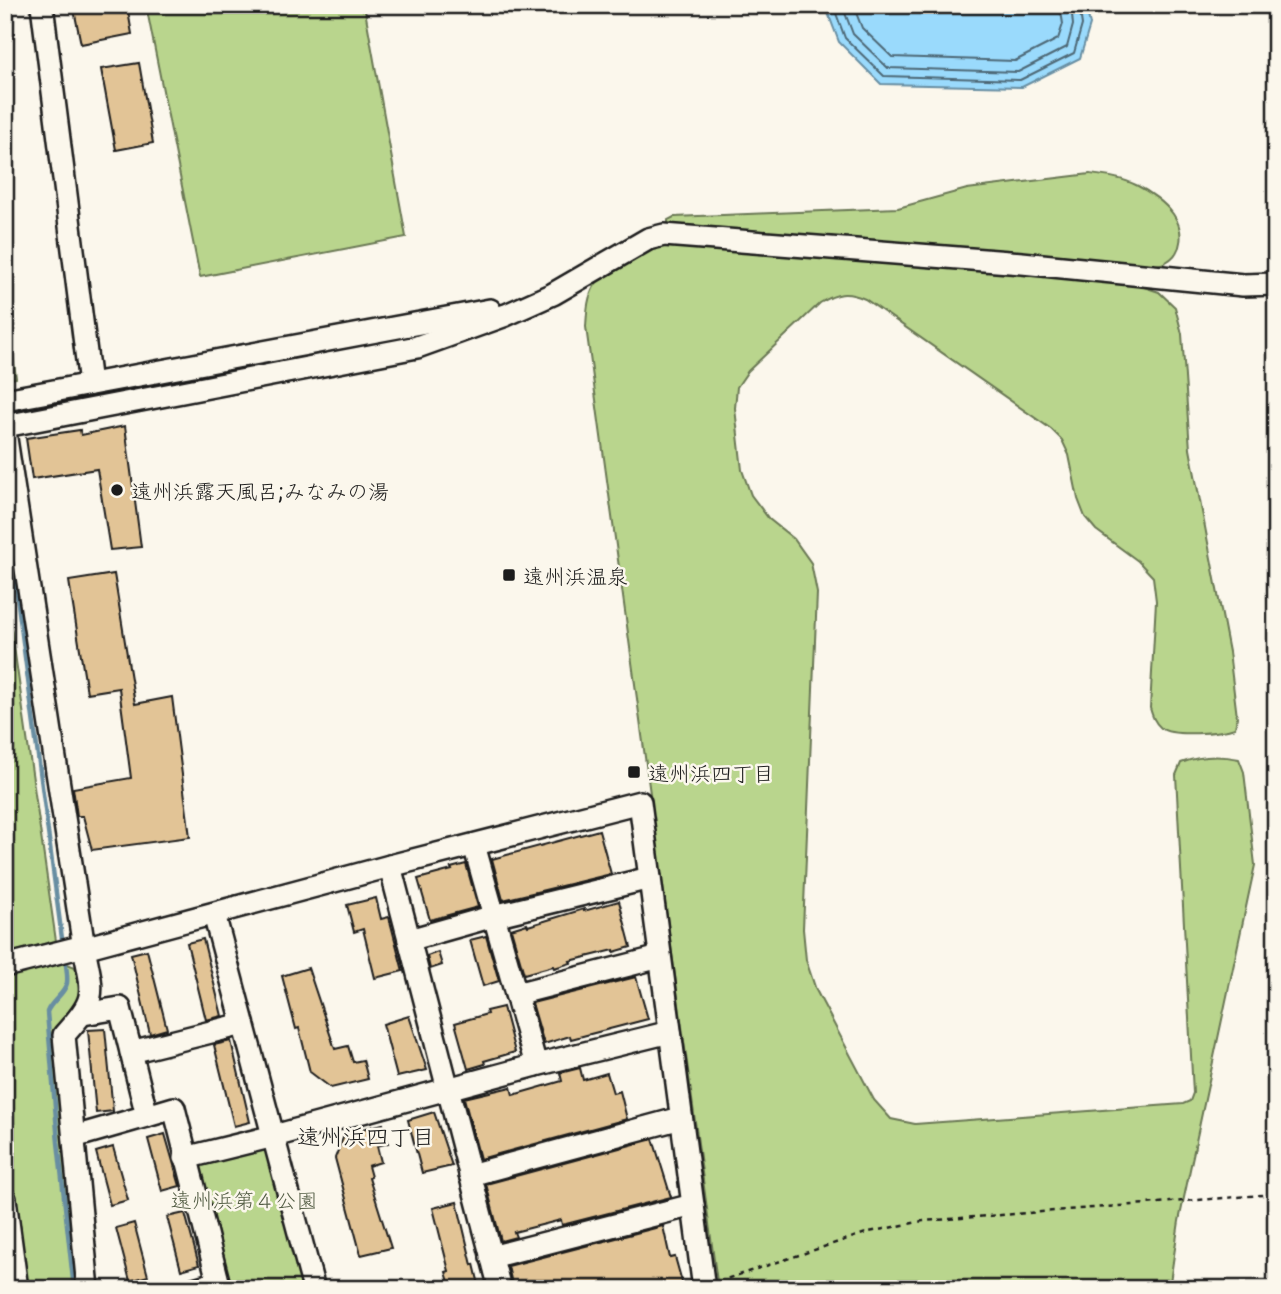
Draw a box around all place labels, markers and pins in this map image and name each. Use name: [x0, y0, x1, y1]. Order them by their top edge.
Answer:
place label: 遠州浜露天風呂;みなみの湯: [131, 474, 389, 506]
marker: 遠州浜露天風呂;みなみの湯: [109, 482, 125, 498]
place label: 遠州浜温泉: [523, 559, 628, 591]
marker: 遠州浜温泉: [501, 567, 517, 583]
place label: 遠州浜四丁目: [648, 756, 774, 788]
marker: 遠州浜四丁目: [626, 764, 642, 780]

